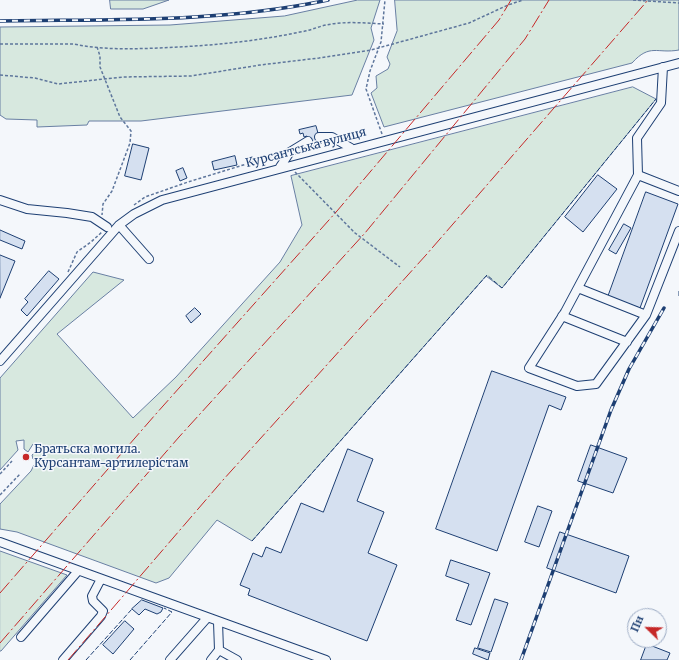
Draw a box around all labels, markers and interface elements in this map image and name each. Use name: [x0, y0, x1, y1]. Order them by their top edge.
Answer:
street label: Курсантська вулиця: [244, 125, 368, 171]
place label: Братьска могила. Курсантам-артилерістам: [34, 443, 189, 471]
marker: Братьска могила. Курсантам-артилерістам: [21, 452, 31, 462]
north arrow: [627, 608, 667, 648]
text: Пн: [627, 613, 647, 634]

